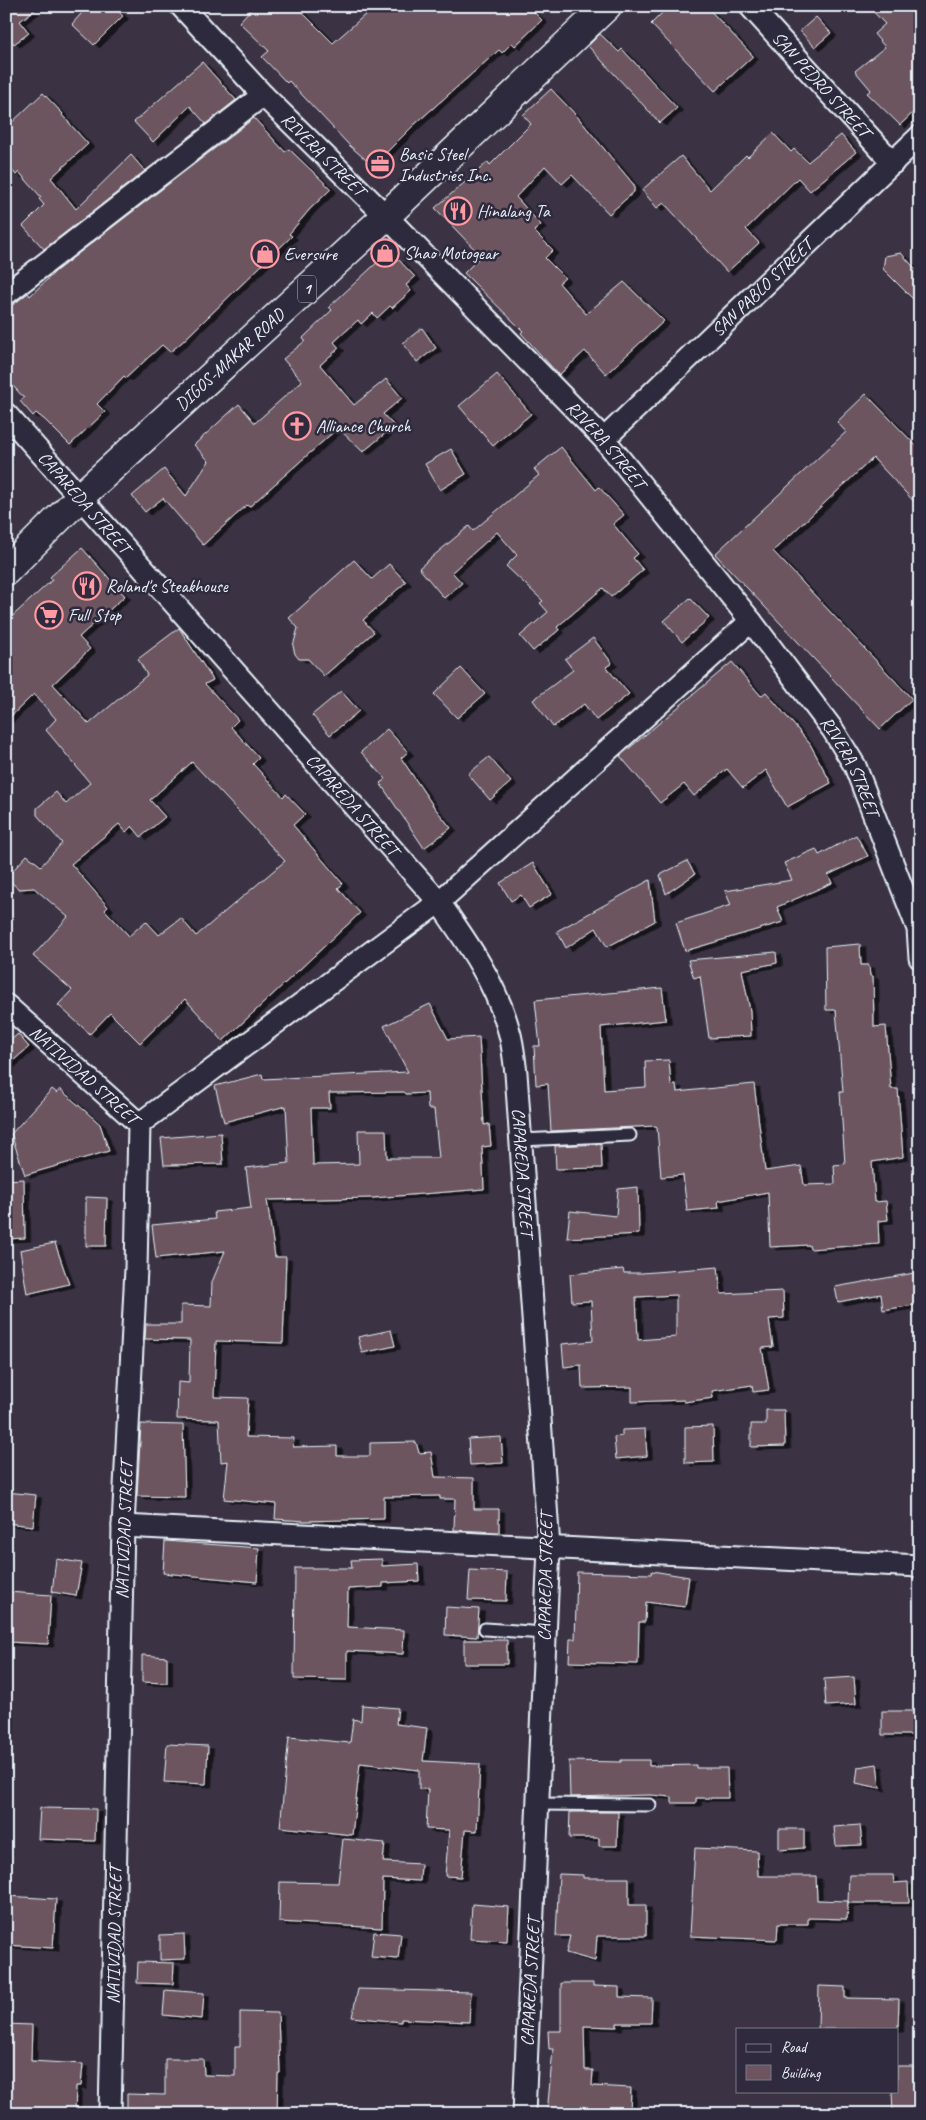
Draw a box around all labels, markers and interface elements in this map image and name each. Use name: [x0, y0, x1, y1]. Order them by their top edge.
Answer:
street label: SAN PEDRO STREET: [768, 27, 878, 145]
street label: RIVERA STREET: [277, 108, 373, 204]
place label: Basic Steel Industries Inc.: [399, 143, 492, 186]
office icon: Basic Steel Industries Inc.: [365, 149, 395, 179]
restaurant icon: Hinalang Ta: [443, 196, 473, 226]
place label: Hinalang Ta: [477, 200, 551, 222]
street label: SAN PABLO STREET: [707, 231, 821, 341]
shop icon: Shao Motogear: [370, 238, 400, 268]
shop icon: Eversure: [250, 239, 280, 269]
place label: Shao Motogear: [404, 242, 500, 264]
place label: Eversure: [284, 243, 338, 265]
road number: 1: [298, 276, 316, 302]
street label: DIGOS-MAKAR ROAD: [171, 303, 290, 415]
street label: RIVERA STREET: [562, 396, 653, 496]
church icon: Alliance Church: [282, 411, 312, 441]
place label: Alliance Church: [316, 415, 412, 437]
street label: CAPAREDA STREET: [33, 447, 138, 561]
restaurant icon: Roland's Steakhouse: [72, 571, 102, 601]
place label: Roland's Steakhouse: [106, 575, 229, 597]
supermarket icon: Full Stop: [34, 600, 64, 630]
place label: Full Stop: [68, 604, 122, 626]
street label: RIVERA STREET: [815, 712, 886, 823]
street label: CAPAREDA STREET: [302, 749, 407, 863]
street label: NATIVIDAD STREET: [25, 1021, 147, 1132]
street label: CAPAREDA STREET: [507, 1107, 539, 1242]
street label: NATIVIDAD STREET: [111, 1456, 138, 1599]
street label: CAPAREDA STREET: [533, 1508, 557, 1641]
street label: NATIVIDAD STREET: [102, 1861, 126, 2004]
street label: CAPAREDA STREET: [516, 1912, 545, 2047]
legend: [736, 2028, 898, 2092]
text: Road: [781, 2038, 808, 2057]
text: Building: [781, 2064, 821, 2083]

